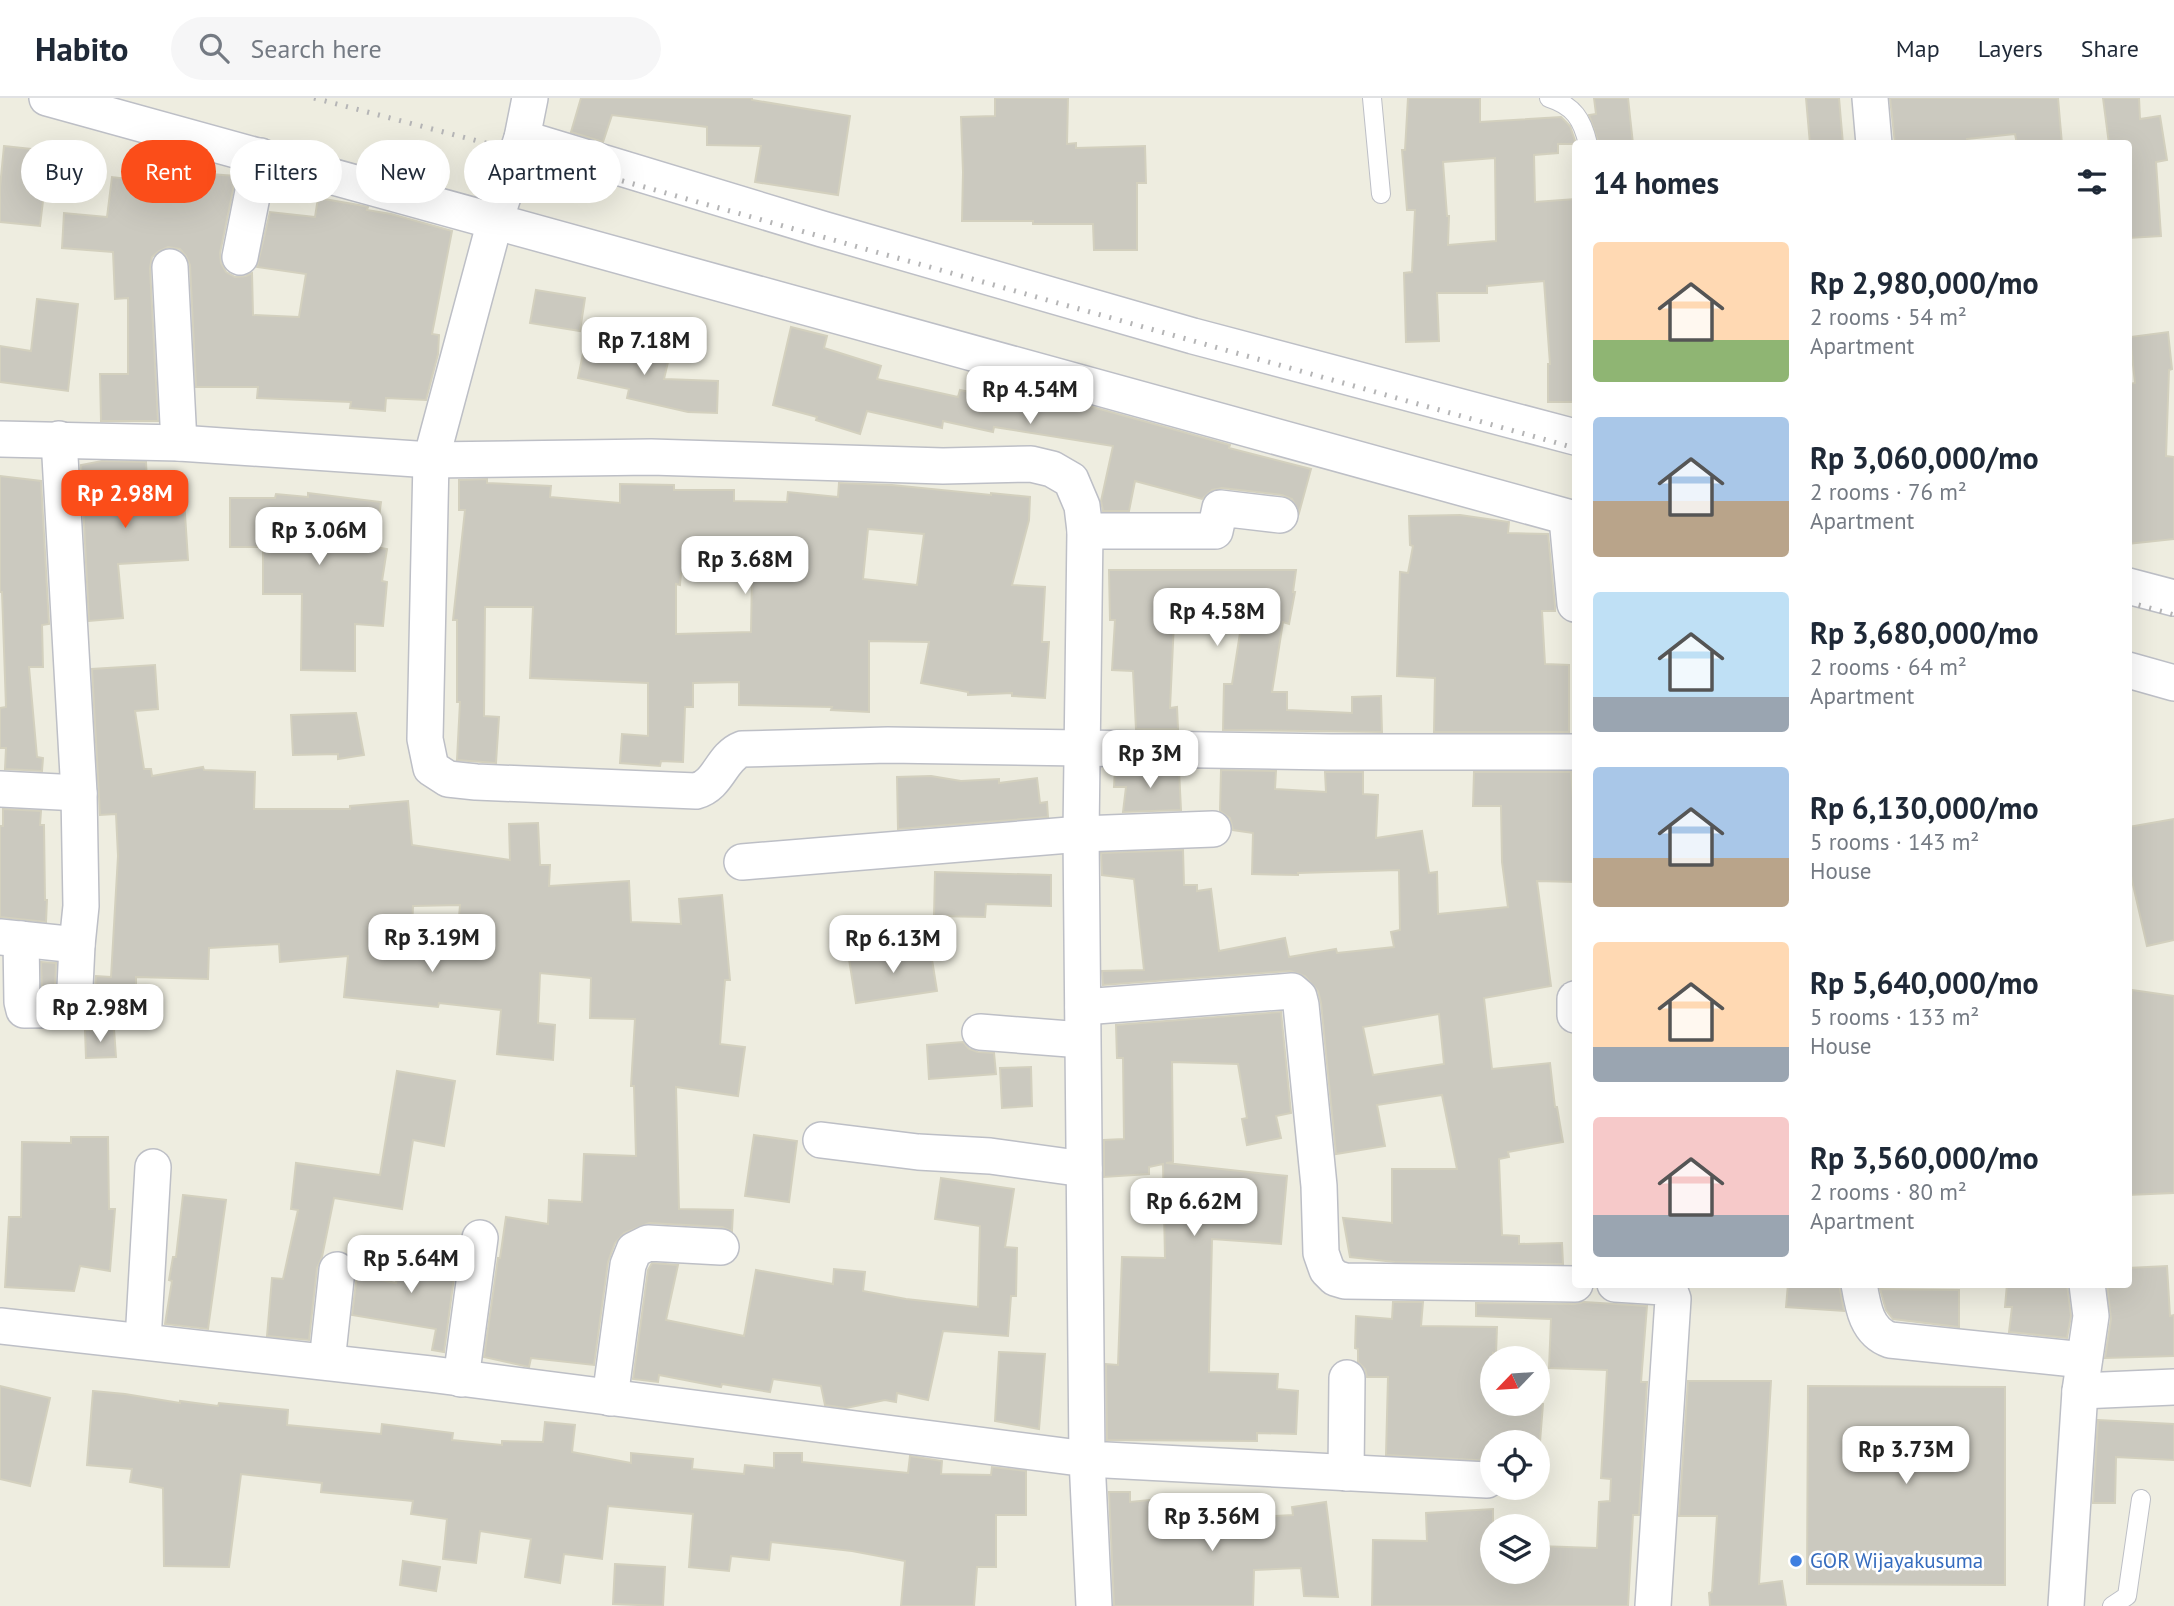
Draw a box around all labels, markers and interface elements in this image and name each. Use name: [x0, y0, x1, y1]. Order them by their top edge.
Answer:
search box: [171, 17, 661, 80]
text: Habito: [35, 27, 129, 70]
icon: search: [195, 29, 233, 67]
text: Search here: [251, 32, 382, 65]
text: Map: [1896, 33, 1940, 64]
text: Layers: [1978, 33, 2043, 64]
text: Share: [2081, 33, 2139, 64]
chip: Buy: [21, 140, 107, 203]
chip: Rent: [121, 140, 216, 203]
chip: Filters: [230, 140, 342, 203]
chip: New: [356, 140, 450, 203]
chip: Apartment: [464, 140, 621, 203]
text: 14 homes: [1593, 163, 1719, 202]
icon: filters: [2073, 163, 2111, 201]
text: Rp 2,980,000/mo: [1810, 263, 2039, 302]
icon: home: [1649, 270, 1733, 354]
text: 2 rooms · 54 m²: [1810, 302, 1967, 331]
pin: Rp 7.18M: [572, 317, 716, 377]
text: Rp 7.18M: [598, 325, 690, 354]
text: Apartment: [1810, 331, 1914, 360]
pin: Rp 4.54M: [958, 366, 1102, 426]
text: Rp 4.54M: [982, 374, 1078, 403]
text: Rp 3,060,000/mo: [1810, 438, 2039, 477]
icon: home: [1649, 445, 1733, 529]
pin: Rp 2.98M: [53, 470, 197, 530]
text: 2 rooms · 76 m²: [1810, 477, 1967, 506]
text: Rp 2.98M: [77, 478, 173, 507]
text: Apartment: [1810, 506, 1914, 535]
pin: Rp 3.06M: [247, 508, 391, 567]
text: Rp 3.06M: [271, 515, 367, 544]
pin: Rp 3.68M: [673, 536, 817, 596]
text: Rp 3.68M: [697, 544, 793, 573]
pin: Rp 4.58M: [1145, 588, 1289, 648]
text: Rp 4.58M: [1169, 596, 1265, 625]
text: Rp 3,680,000/mo: [1810, 613, 2039, 652]
icon: home: [1649, 620, 1733, 704]
text: 2 rooms · 64 m²: [1810, 652, 1967, 681]
text: Apartment: [1810, 681, 1914, 710]
pin: Rp 3M: [1101, 730, 1199, 790]
text: Rp 3M: [1118, 738, 1182, 767]
text: Rp 6,130,000/mo: [1810, 788, 2039, 827]
icon: home: [1649, 795, 1733, 879]
text: 5 rooms · 143 m²: [1810, 827, 1979, 856]
text: House: [1810, 856, 1872, 885]
pin: Rp 3.19M: [360, 914, 504, 974]
pin: Rp 6.13M: [821, 916, 965, 975]
text: Rp 3.19M: [384, 922, 480, 951]
text: Rp 6.13M: [845, 923, 941, 952]
text: Rp 5,640,000/mo: [1810, 963, 2039, 1002]
icon: home: [1649, 970, 1733, 1054]
pin: Rp 2.98M: [28, 984, 172, 1044]
text: Rp 2.98M: [52, 992, 148, 1021]
text: 5 rooms · 133 m²: [1810, 1002, 1979, 1031]
text: House: [1810, 1031, 1872, 1060]
text: Rp 3,560,000/mo: [1810, 1138, 2039, 1177]
icon: home: [1649, 1145, 1733, 1229]
text: 2 rooms · 80 m²: [1810, 1177, 1967, 1206]
pin: Rp 6.62M: [1122, 1178, 1266, 1238]
text: Rp 6.62M: [1146, 1186, 1242, 1215]
text: Apartment: [1810, 1206, 1914, 1235]
pin: Rp 5.64M: [339, 1236, 483, 1295]
text: Rp 5.64M: [363, 1243, 459, 1272]
north arrow: [1480, 1346, 1550, 1416]
map controls: [1480, 1346, 1550, 1584]
pin: Rp 3.73M: [1834, 1426, 1978, 1486]
button: locate: [1480, 1430, 1550, 1500]
text: Rp 3.73M: [1858, 1434, 1954, 1463]
pin: Rp 3.56M: [1140, 1494, 1284, 1553]
text: Rp 3.56M: [1164, 1501, 1260, 1530]
button: layers: [1480, 1514, 1550, 1584]
place label: GOR Wijayakusuma: [1810, 1547, 1983, 1574]
marker: GOR Wijayakusuma: [1788, 1553, 1804, 1569]

